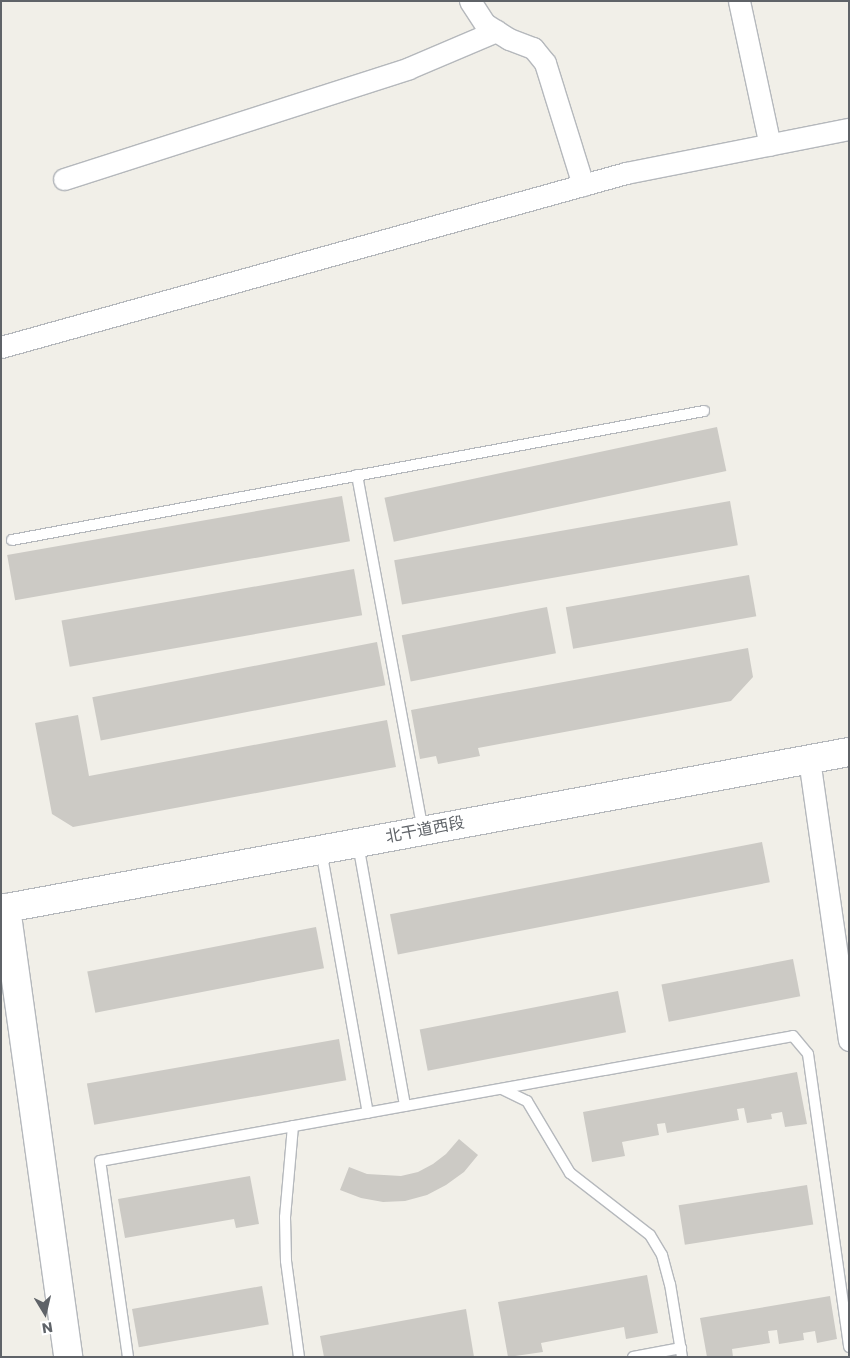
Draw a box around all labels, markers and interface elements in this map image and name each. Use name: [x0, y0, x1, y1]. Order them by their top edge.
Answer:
street label: 北干道西段: [384, 813, 466, 847]
north arrow: [20, 1288, 70, 1338]
text: N: [41, 1317, 54, 1339]

